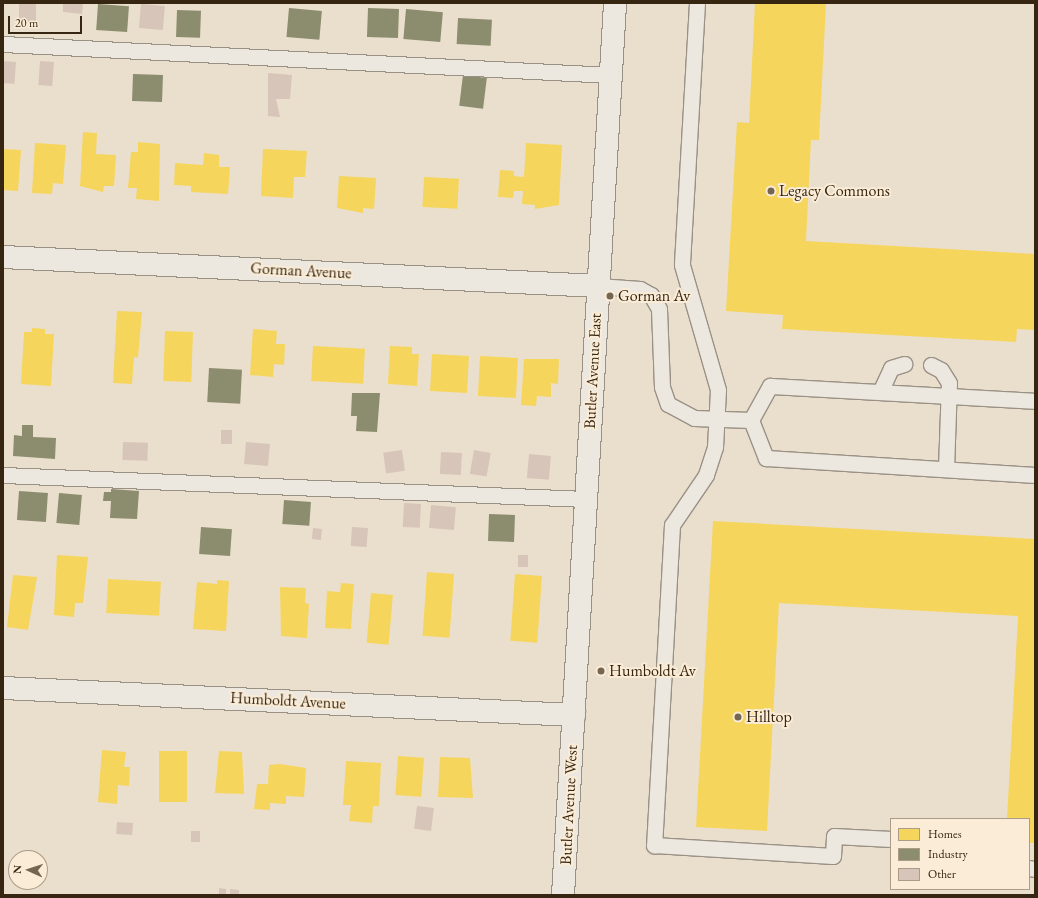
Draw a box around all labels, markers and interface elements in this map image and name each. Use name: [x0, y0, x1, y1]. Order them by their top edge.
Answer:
scale bar: [10, 8, 84, 34]
text: 20 m: [15, 15, 38, 31]
place label: Legacy Commons: [779, 181, 890, 201]
marker: Legacy Commons: [766, 186, 776, 196]
street label: Gorman Avenue: [250, 259, 352, 283]
place label: Gorman Av: [618, 286, 690, 306]
marker: Gorman Av: [605, 291, 615, 301]
street label: Butler Avenue East: [580, 313, 606, 429]
place label: Humboldt Av: [609, 661, 696, 681]
marker: Humboldt Av: [596, 666, 606, 676]
street label: Humboldt Avenue: [230, 688, 346, 714]
place label: Hilltop: [746, 707, 792, 727]
marker: Hilltop: [733, 712, 743, 722]
street label: Butler Avenue West: [556, 745, 582, 865]
legend: [890, 818, 1030, 890]
text: Homes: [928, 826, 962, 842]
text: Industry: [928, 846, 968, 862]
north arrow: [8, 850, 48, 890]
text: N: [10, 865, 24, 874]
text: Other: [928, 866, 956, 882]

